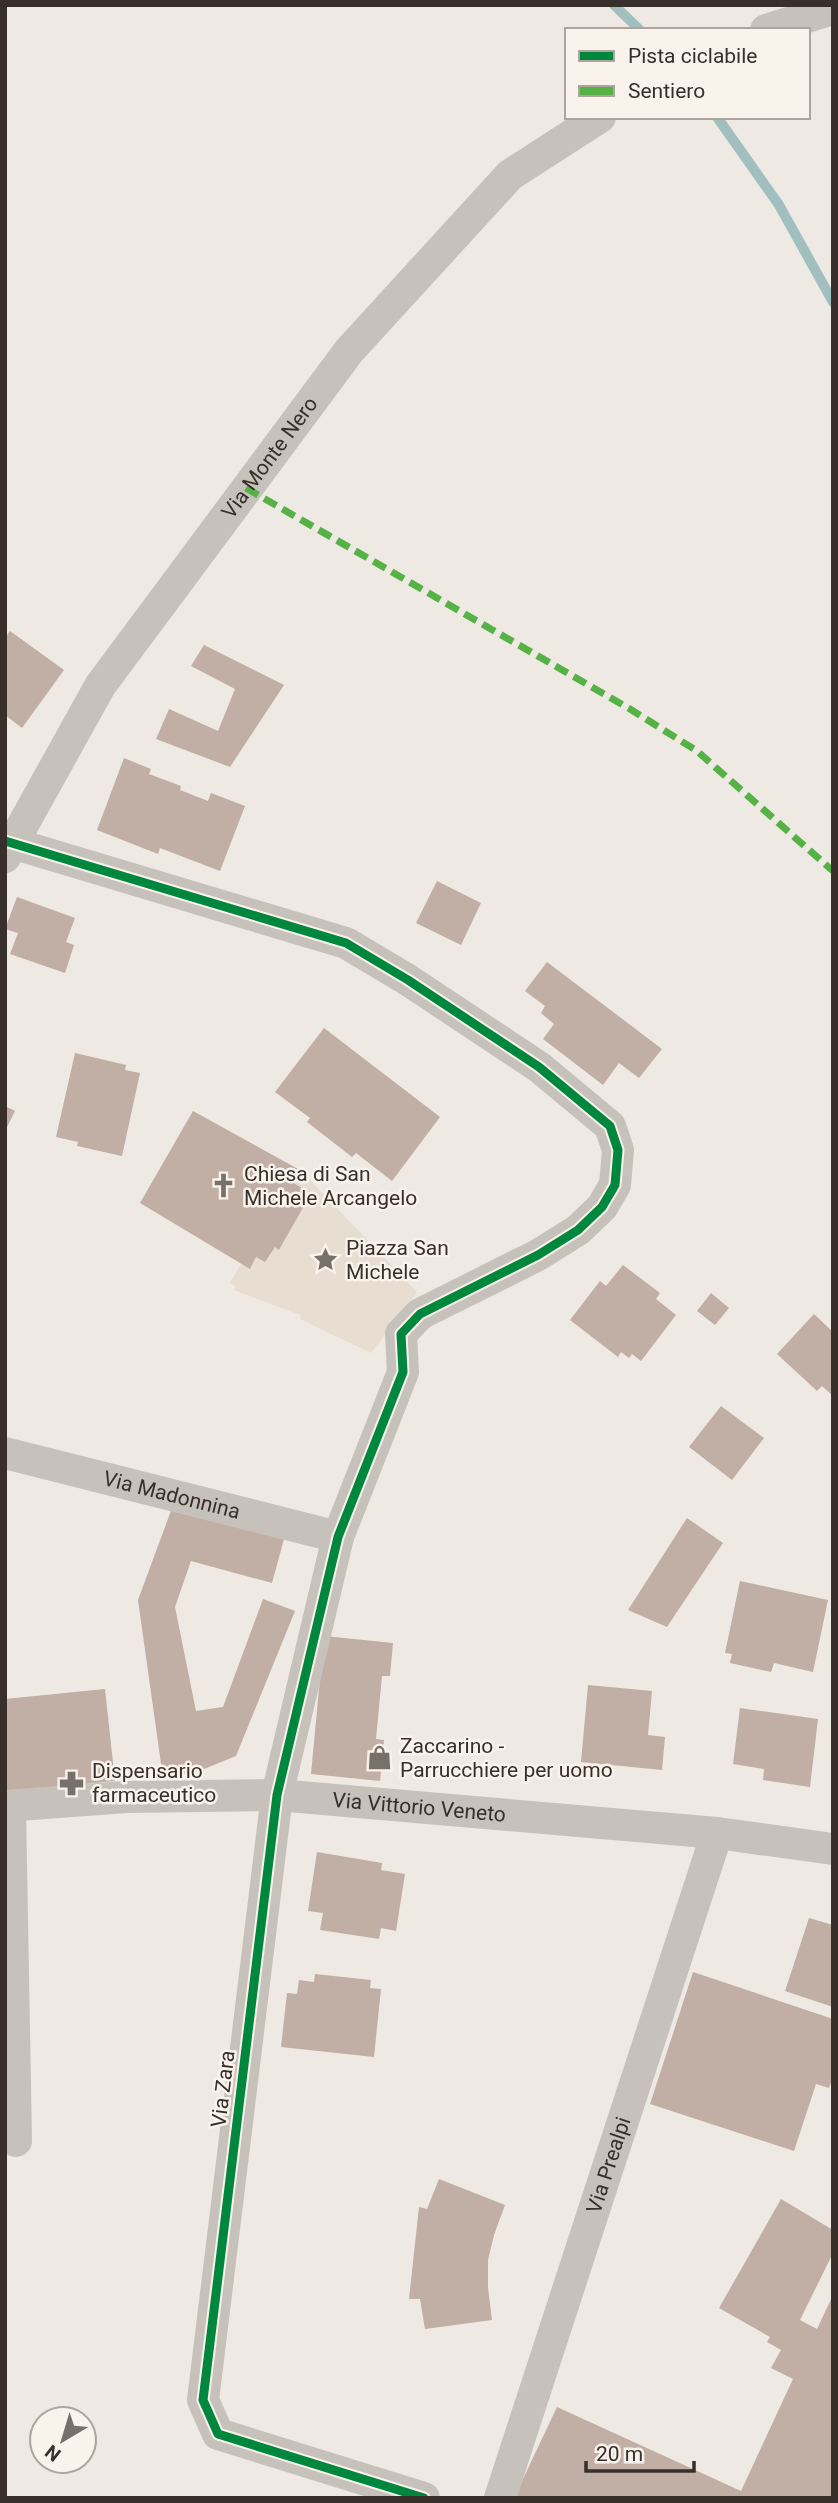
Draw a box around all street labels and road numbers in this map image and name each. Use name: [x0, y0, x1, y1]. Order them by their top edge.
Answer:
street label: Via Monte Nero: [217, 392, 323, 523]
street label: Via Madonnina: [101, 1466, 243, 1524]
street label: Via Vittorio Veneto: [331, 1788, 507, 1827]
street label: Via Zara: [206, 2049, 240, 2129]
street label: Via Prealpi: [582, 2114, 635, 2216]

